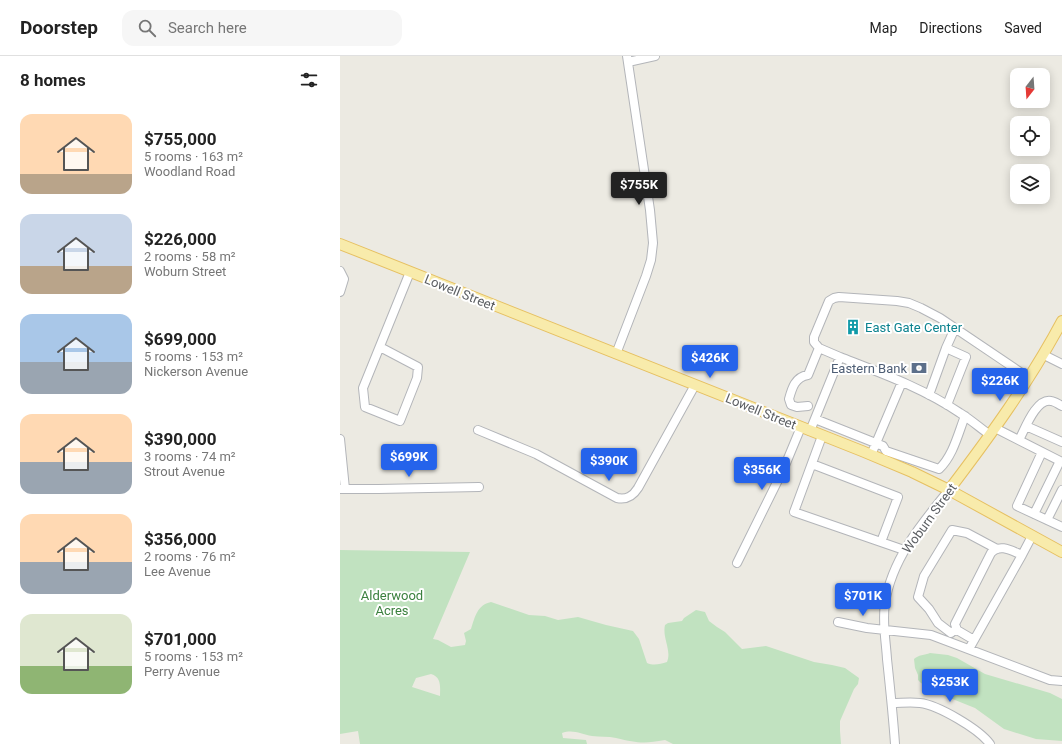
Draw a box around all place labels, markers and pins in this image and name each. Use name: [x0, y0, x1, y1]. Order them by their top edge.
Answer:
pin: $755K: [611, 172, 667, 206]
building icon: East Gate Center: [844, 318, 862, 336]
place label: East Gate Center: [865, 320, 963, 335]
pin: $426K: [682, 345, 738, 379]
bank icon: Eastern Bank: [910, 359, 928, 377]
place label: Eastern Bank: [831, 361, 907, 376]
pin: $226K: [972, 368, 1028, 402]
pin: $699K: [381, 444, 437, 478]
pin: $390K: [581, 448, 637, 482]
pin: $356K: [734, 457, 790, 491]
pin: $701K: [835, 583, 891, 617]
pin: $253K: [922, 669, 978, 703]

